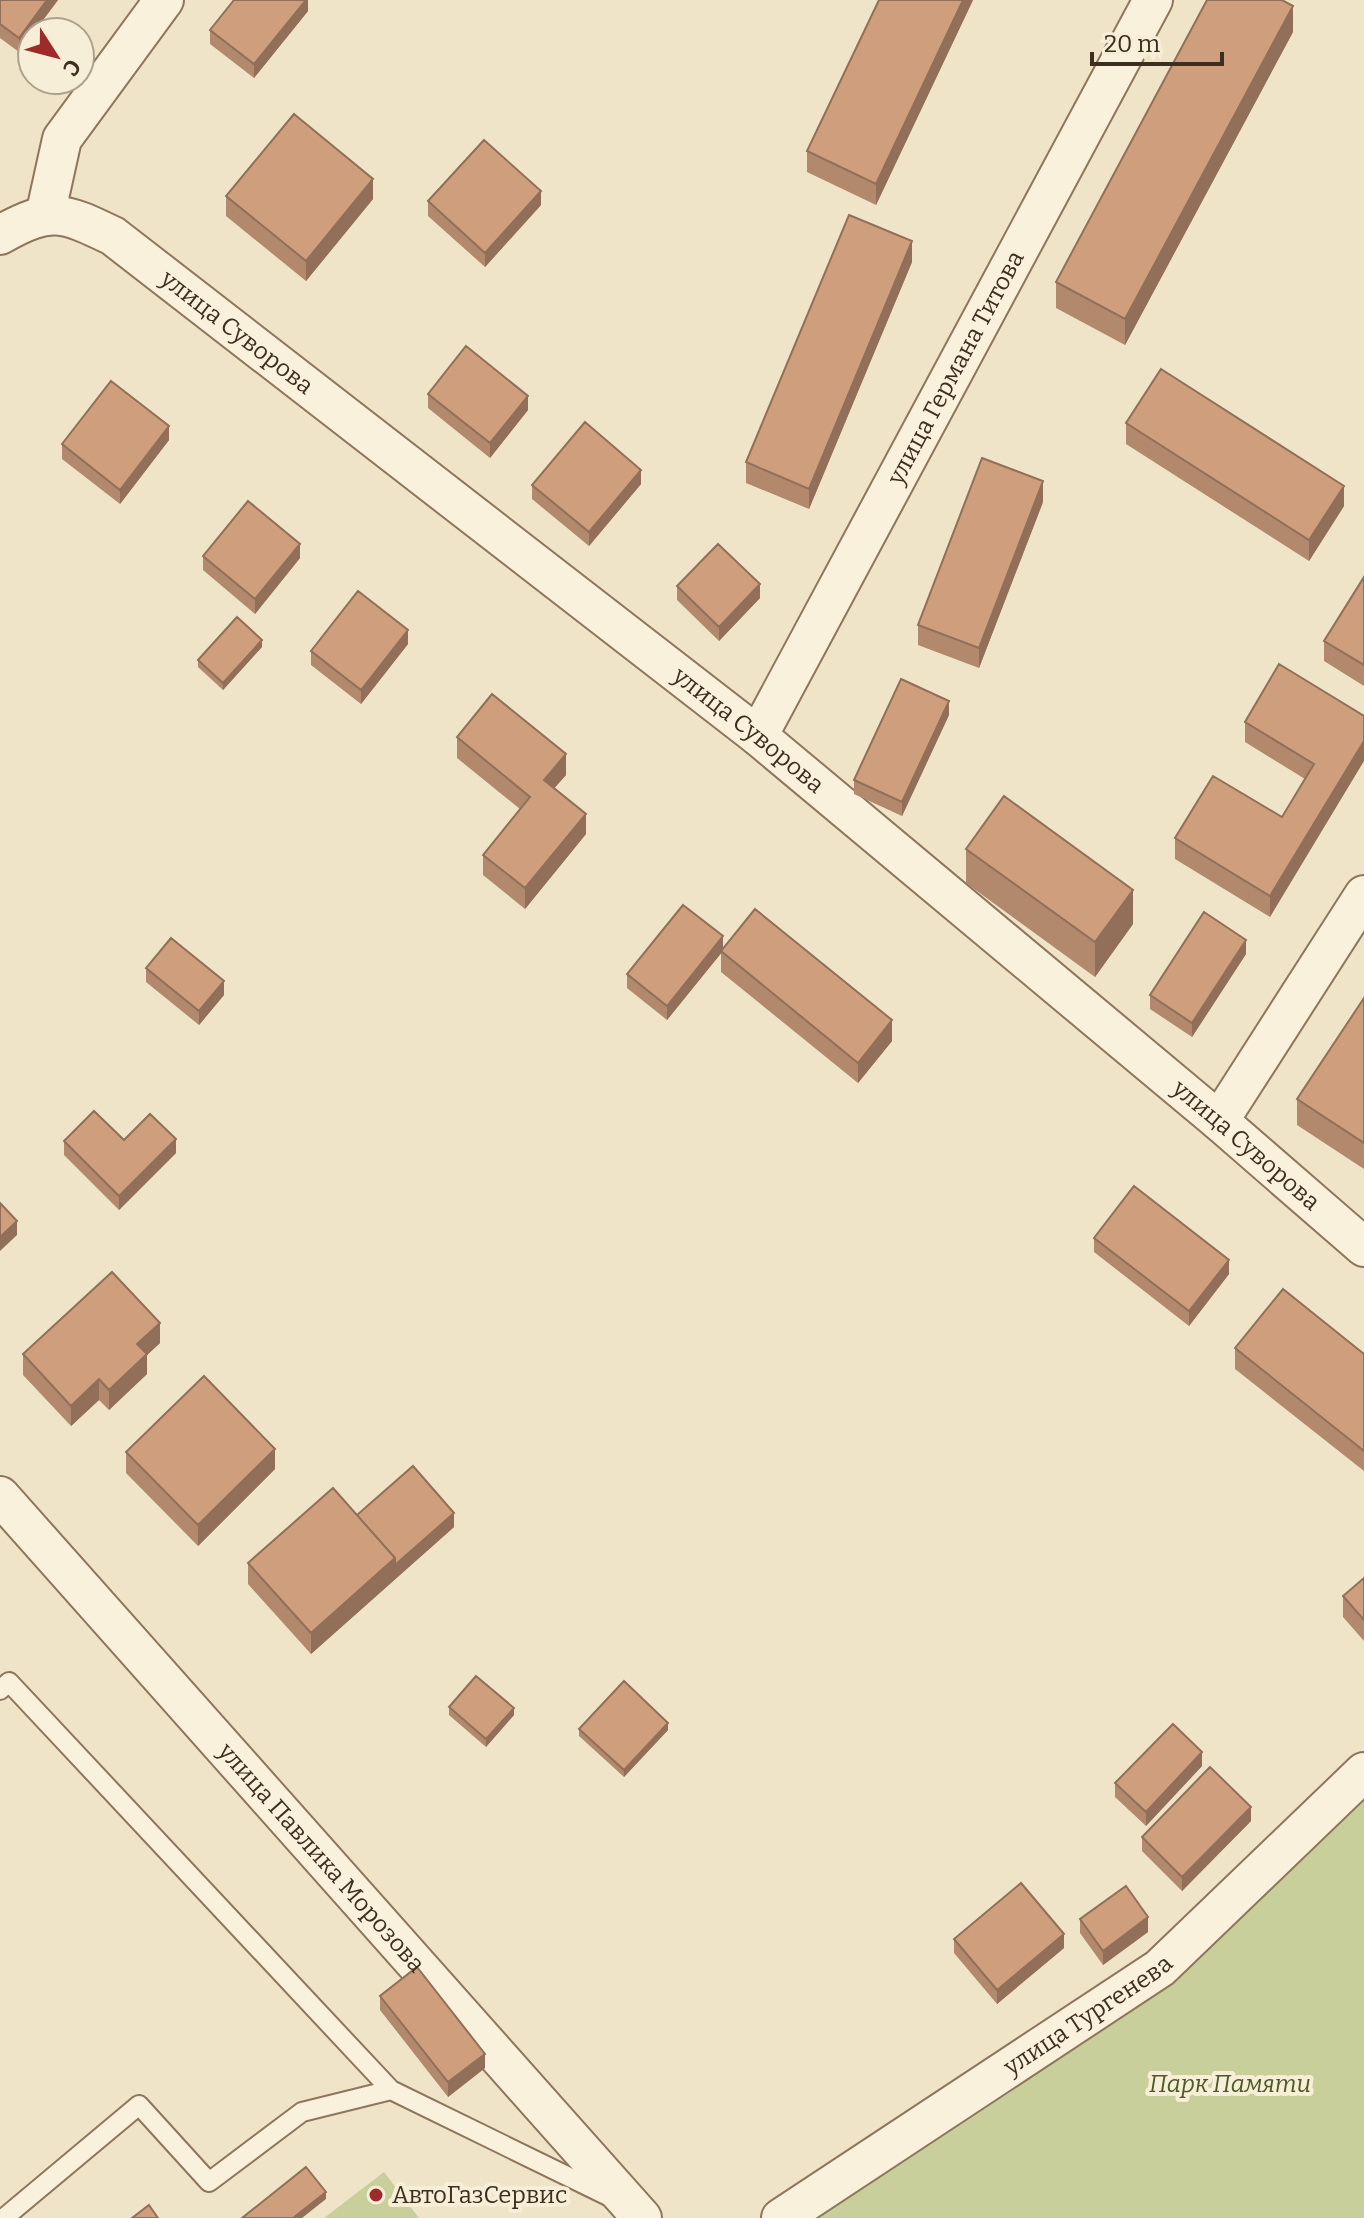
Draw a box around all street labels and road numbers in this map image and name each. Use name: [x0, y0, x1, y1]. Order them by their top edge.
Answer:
street label: улица Германа Титова: [881, 246, 1030, 490]
street label: улица Суворова: [155, 264, 319, 400]
street label: улица Суворова: [667, 661, 830, 799]
street label: улица Суворова: [1166, 1074, 1326, 1216]
street label: улица Павлика Морозова: [212, 1737, 431, 1978]
street label: улица Тургенева: [998, 1950, 1178, 2082]

